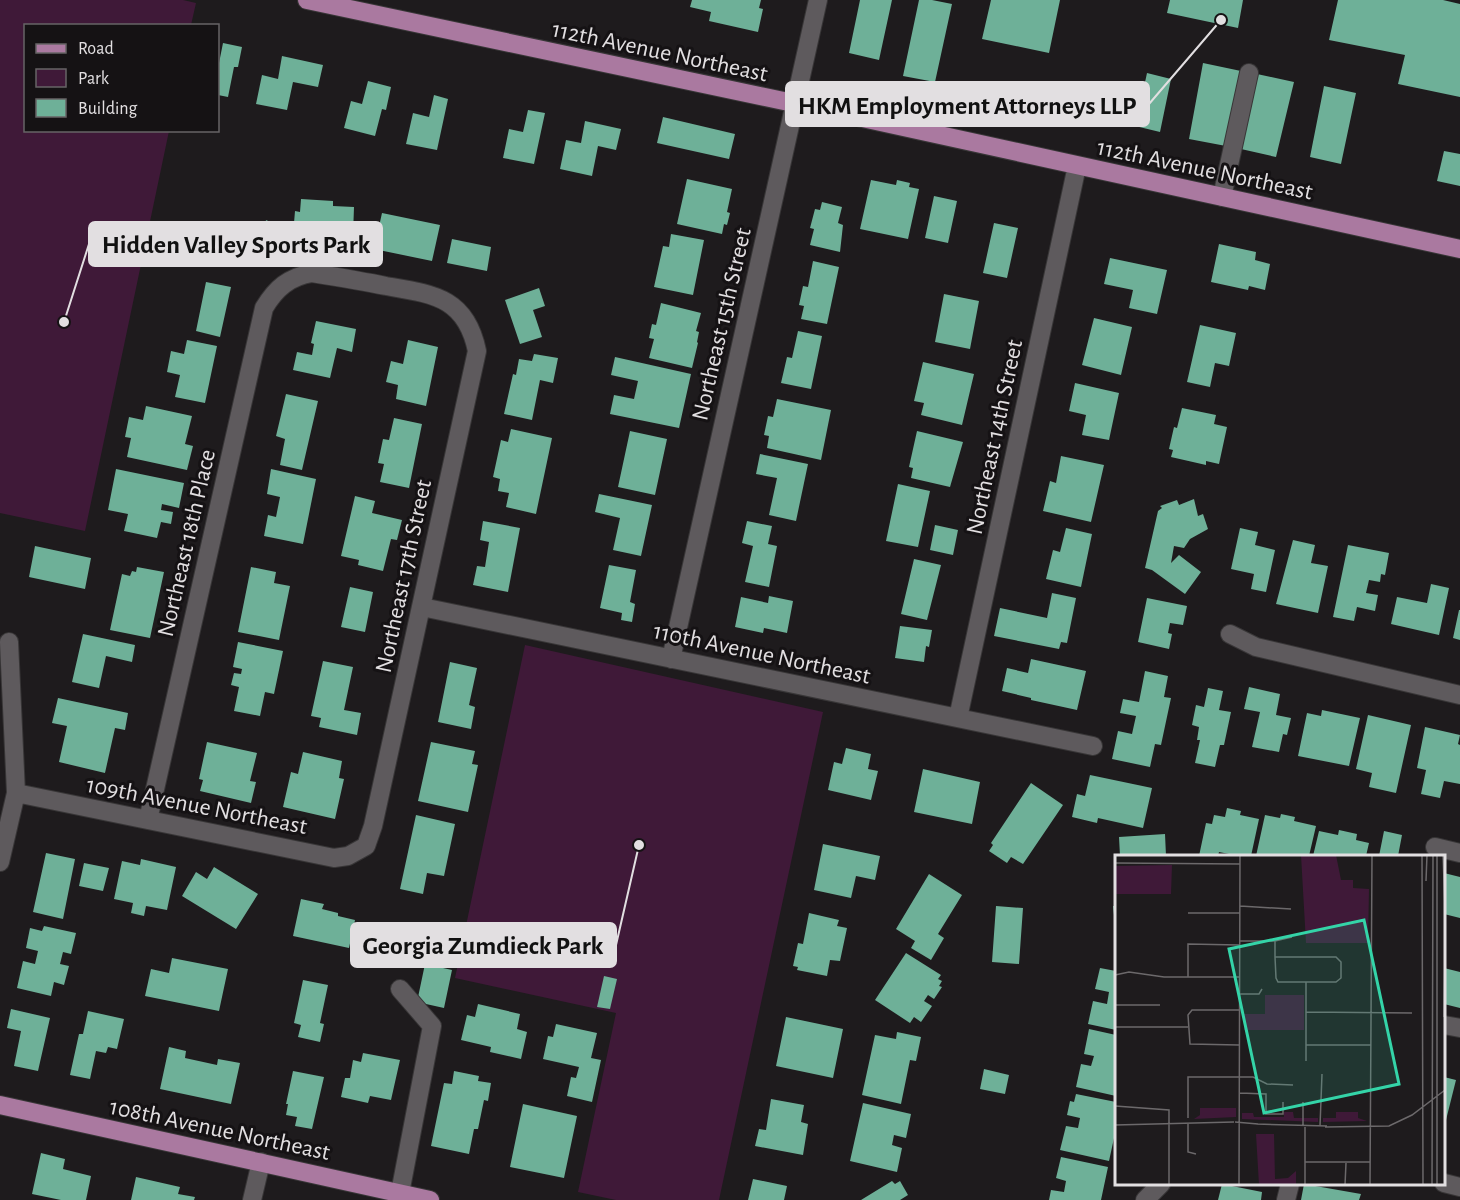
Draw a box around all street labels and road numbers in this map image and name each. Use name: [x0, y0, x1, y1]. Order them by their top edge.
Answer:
street label: 112th Avenue Northeast: [550, 17, 770, 87]
street label: 112th Avenue Northeast: [1095, 135, 1315, 205]
street label: Northeast 15th Street: [688, 225, 756, 423]
street label: Northeast 14th Street: [963, 337, 1027, 537]
street label: Northeast 18th Place: [154, 447, 220, 639]
street label: Northeast 17th Street: [372, 477, 436, 675]
street label: 110th Avenue Northeast: [651, 619, 873, 689]
street label: 109th Avenue Northeast: [84, 773, 309, 839]
street label: 108th Avenue Northeast: [108, 1095, 332, 1165]

